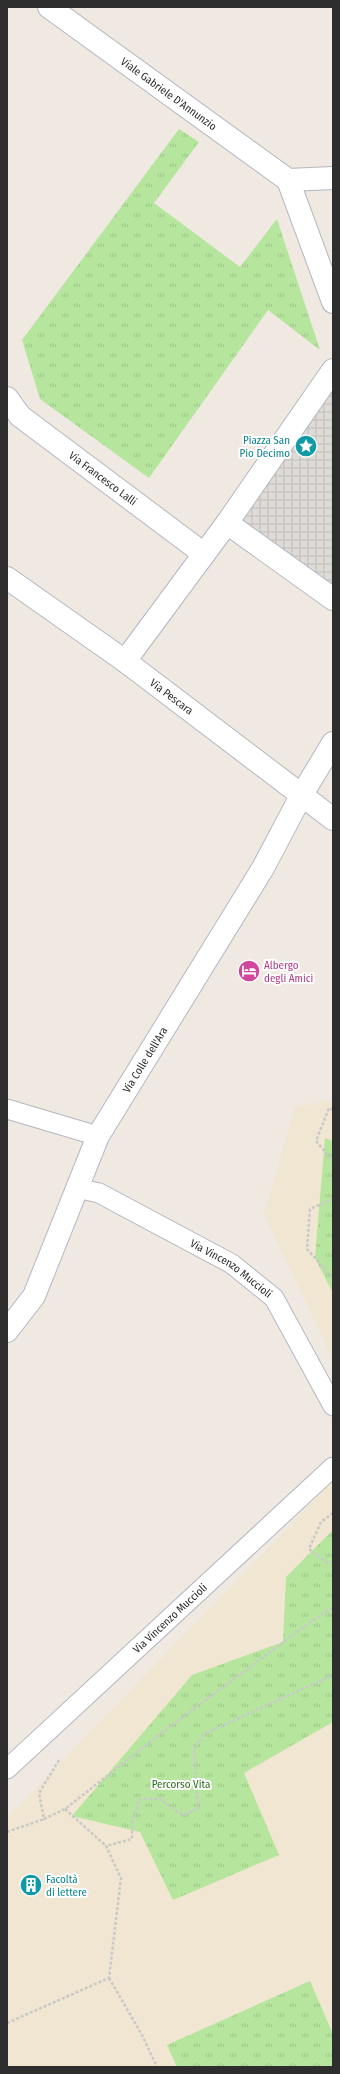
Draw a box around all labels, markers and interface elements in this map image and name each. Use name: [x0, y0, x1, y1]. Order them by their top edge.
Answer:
street label: Viale Gabriele D'Annunzio: [118, 55, 219, 133]
place icon: Piazza San Pio Decimo: [293, 433, 319, 459]
place label: Piazza San Pio Decimo: [240, 434, 290, 460]
street label: Via Francesco Lalli: [66, 449, 139, 509]
street label: Via Pescara: [147, 676, 196, 717]
hotel icon: Albergo degli Amici: [236, 958, 262, 984]
place label: Albergo degli Amici: [264, 959, 313, 985]
street label: Via Colle dell'Ara: [120, 1025, 171, 1095]
street label: Via Vincenzo Muccioli: [188, 1237, 275, 1301]
street label: Via Vincenzo Muccioli: [131, 1581, 210, 1656]
park label: Percorso Vita: [152, 1778, 210, 1791]
building icon: Facoltà di lettere: [18, 1872, 44, 1898]
place label: Facoltà di lettere: [46, 1873, 87, 1899]

